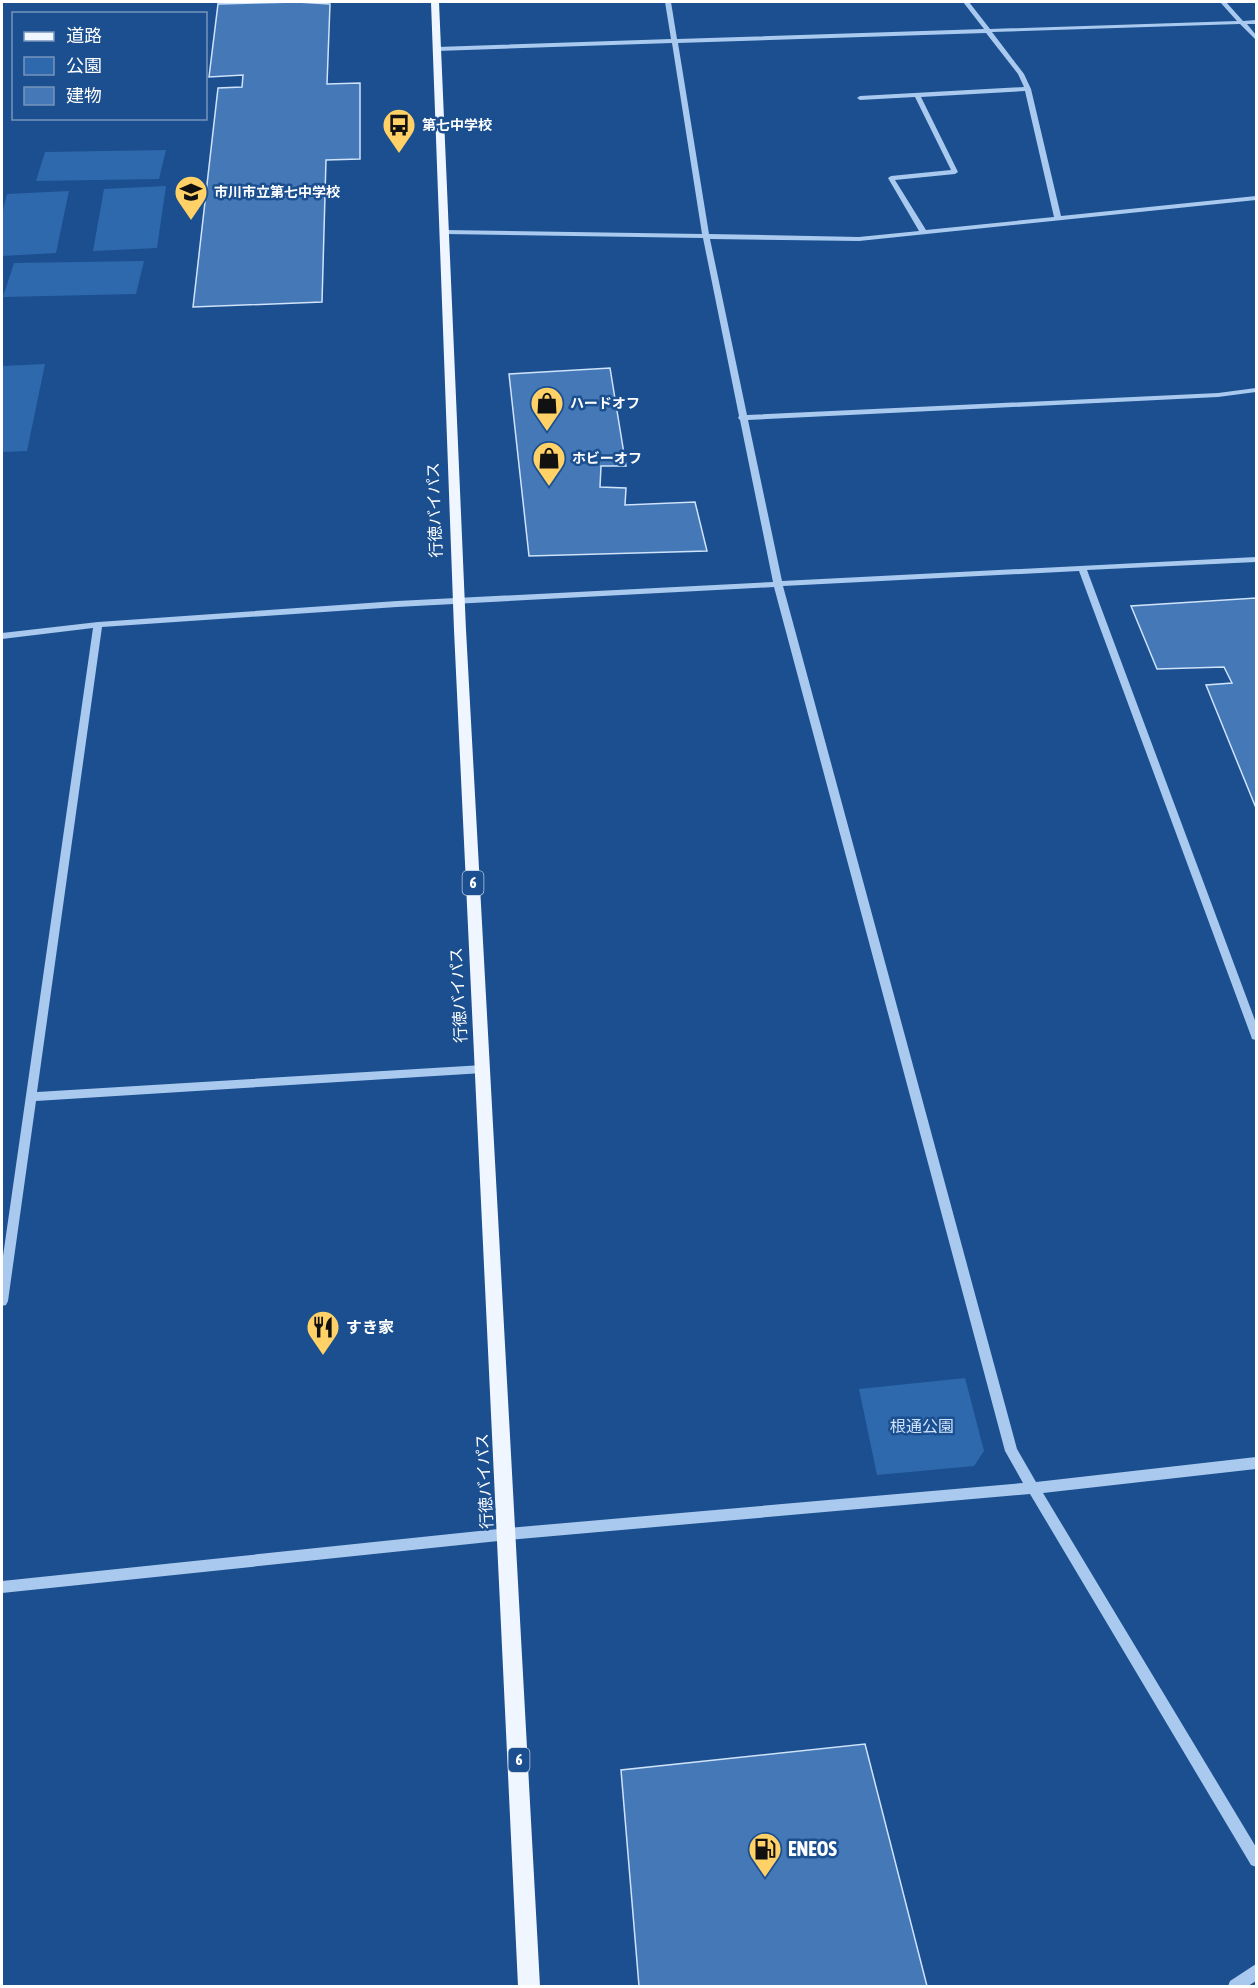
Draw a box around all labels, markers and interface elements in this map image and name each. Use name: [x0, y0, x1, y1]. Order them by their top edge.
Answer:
legend: [12, 12, 207, 120]
text: 道路: [66, 25, 102, 46]
text: 公園: [66, 55, 102, 76]
text: 建物: [66, 85, 102, 106]
bus stop icon: 第七中学校: [381, 107, 417, 154]
place label: 第七中学校: [422, 117, 492, 133]
school or university icon: 市川市立第七中学校: [173, 174, 209, 221]
place label: 市川市立第七中学校: [214, 184, 340, 200]
shop icon: ハードオフ: [529, 385, 565, 432]
place label: ハードオフ: [570, 395, 640, 411]
shop icon: ホビーオフ: [531, 440, 567, 487]
place label: ホビーオフ: [572, 450, 642, 466]
street label: 行徳バイパス: [423, 462, 445, 558]
road number: 6: [462, 871, 484, 895]
street label: 行徳バイパス: [447, 947, 469, 1043]
restaurant icon: すき家: [305, 1309, 341, 1356]
place label: すき家: [346, 1318, 394, 1336]
park label: 根通公園: [890, 1417, 954, 1435]
street label: 行徳バイパス: [473, 1433, 495, 1529]
road number: 6: [508, 1748, 530, 1772]
fuel station icon: ENEOS: [747, 1831, 783, 1878]
place label: ENEOS: [788, 1837, 838, 1860]

